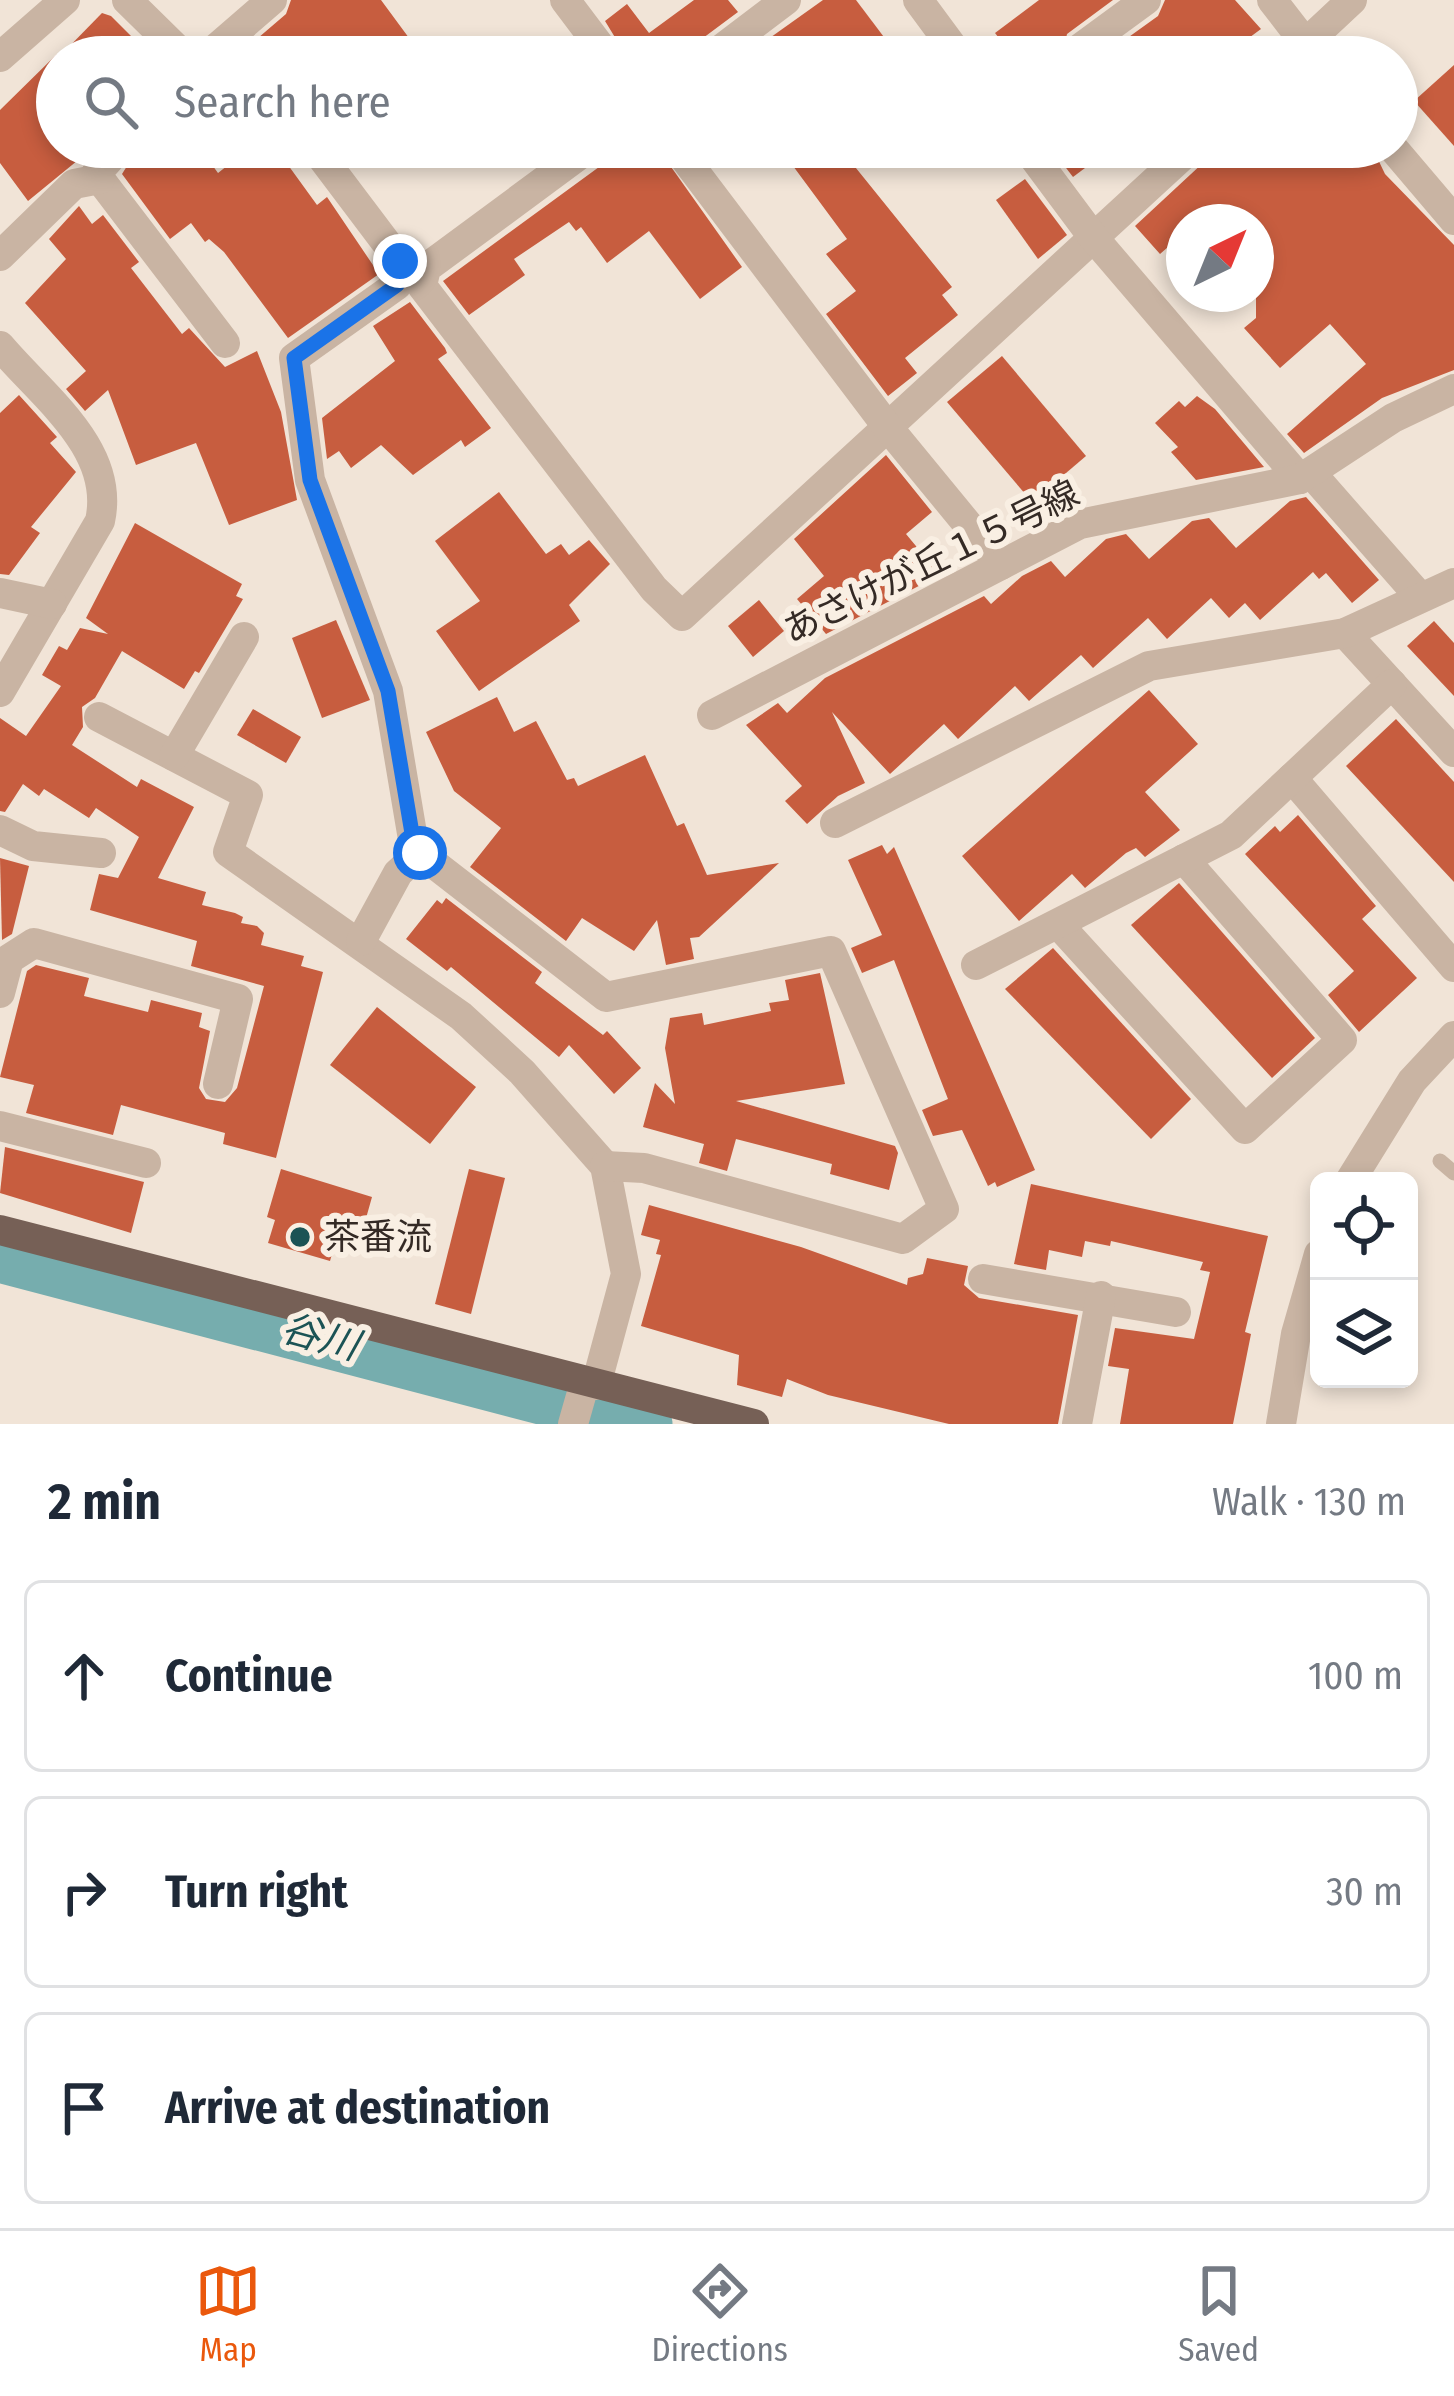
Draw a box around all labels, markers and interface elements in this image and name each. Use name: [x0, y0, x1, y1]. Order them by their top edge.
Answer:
search box: [36, 36, 1418, 168]
icon: search: [78, 69, 144, 135]
text: Search here: [174, 75, 391, 129]
north arrow: [1166, 204, 1274, 312]
route end: [373, 234, 427, 288]
street label: あさけが丘１５号線: [776, 471, 1086, 653]
route start: [393, 826, 447, 880]
map controls: [1310, 1172, 1418, 1388]
button: locate: [1310, 1172, 1418, 1280]
place label: 茶番流: [324, 1215, 432, 1259]
marker: 茶番流: [287, 1224, 313, 1250]
button: layers: [1310, 1280, 1418, 1388]
water label: 谷川: [276, 1305, 367, 1370]
text: 2 min: [48, 1471, 161, 1533]
text: Walk · 130 m: [1212, 1479, 1406, 1525]
icon: ahead: [51, 1643, 117, 1709]
text: Continue: [165, 1649, 333, 1703]
text: 100 m: [1308, 1653, 1403, 1699]
icon: right: [51, 1859, 117, 1925]
text: Turn right: [165, 1865, 348, 1919]
text: 30 m: [1326, 1869, 1403, 1915]
icon: arrive: [51, 2075, 117, 2141]
text: Arrive at destination: [165, 2081, 550, 2135]
tab: Map: [195, 2258, 261, 2370]
tab: Directions: [651, 2258, 788, 2370]
tab: Saved: [1178, 2258, 1259, 2370]

